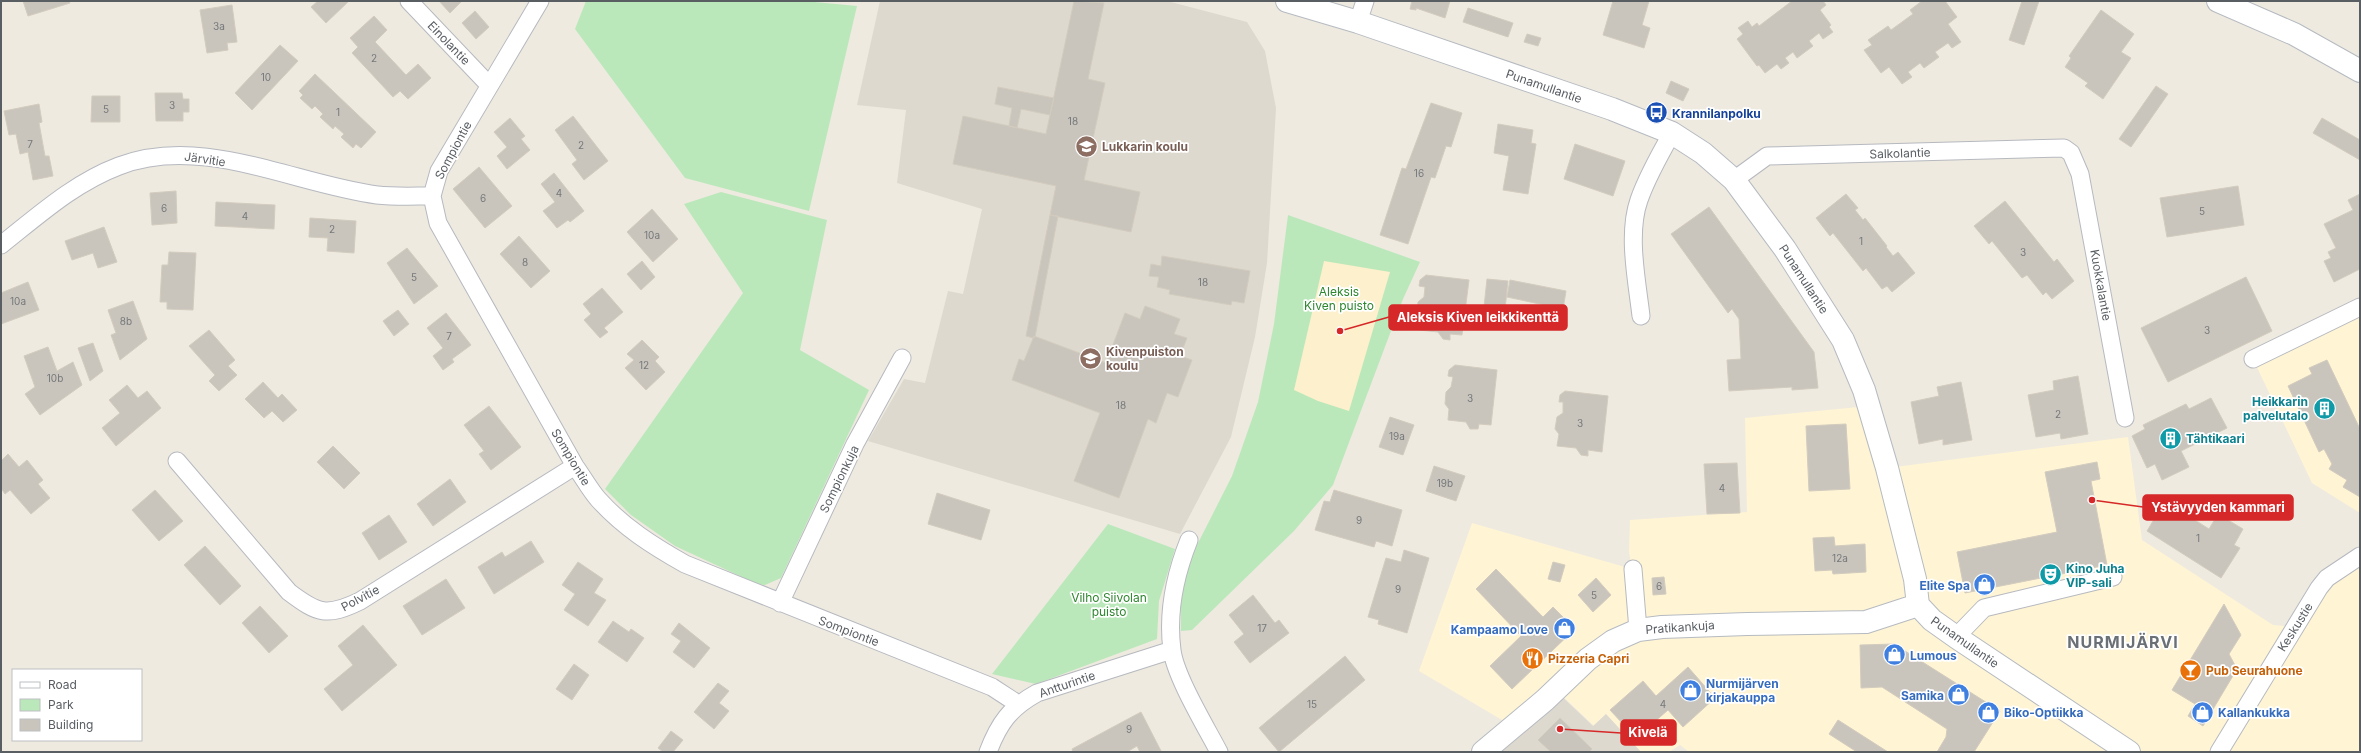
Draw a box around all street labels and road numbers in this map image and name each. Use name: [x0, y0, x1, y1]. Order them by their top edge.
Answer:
street label: Einolantie: [425, 18, 473, 68]
street label: Punamullantie: [1504, 66, 1584, 106]
street label: Sompiontie: [431, 118, 475, 182]
street label: Salkolantie: [1869, 144, 1931, 162]
street label: Järvitie: [183, 149, 227, 169]
street label: Punamullantie: [1776, 242, 1832, 316]
street label: Kuokkalantie: [2087, 248, 2115, 322]
street label: Sompiontie: [548, 426, 594, 488]
street label: Sompionkuja: [816, 443, 862, 515]
street label: Polvitie: [338, 582, 382, 614]
street label: Keskustie: [2274, 600, 2316, 654]
street label: Sompiontie: [817, 613, 881, 649]
street label: Punamullantie: [1928, 613, 2002, 671]
street label: Pratikankuja: [1645, 617, 1715, 637]
street label: Antturintie: [1037, 667, 1097, 701]

